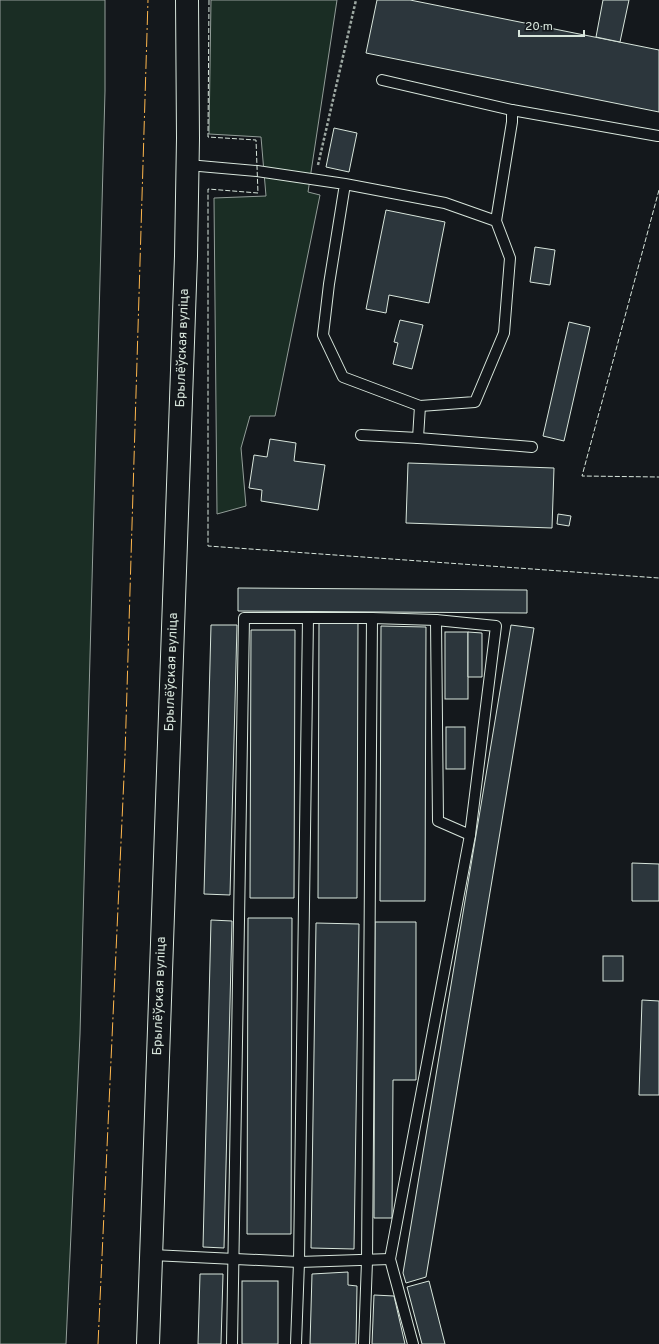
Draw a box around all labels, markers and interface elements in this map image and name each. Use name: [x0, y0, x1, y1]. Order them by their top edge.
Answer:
scale bar: [519, 12, 584, 38]
text: 20 m: [525, 19, 553, 35]
street label: Брылёўская вуліца: [173, 288, 193, 408]
street label: Брылёўская вуліца: [162, 612, 182, 732]
street label: Брылёўская вуліца: [150, 936, 170, 1056]

